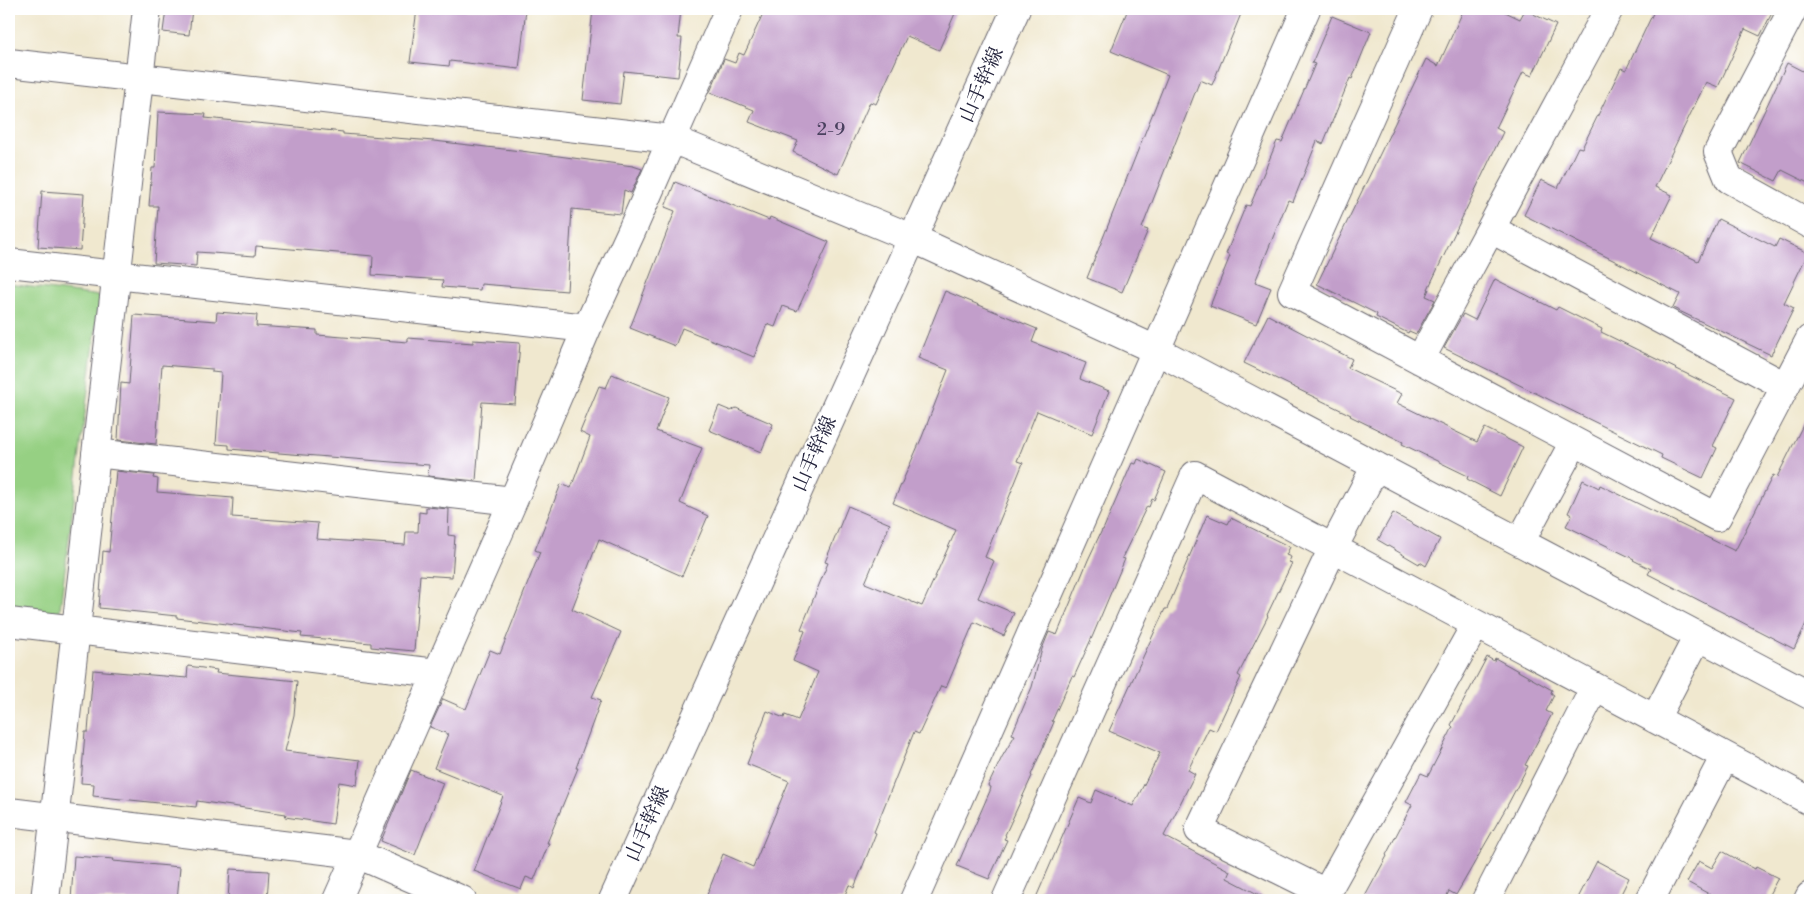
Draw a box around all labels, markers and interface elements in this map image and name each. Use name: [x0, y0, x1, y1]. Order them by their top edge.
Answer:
street label: 山手幹線: [954, 43, 1010, 127]
house number: 2-9: [817, 118, 845, 141]
street label: 山手幹線: [787, 412, 843, 496]
street label: 山手幹線: [620, 782, 676, 866]

